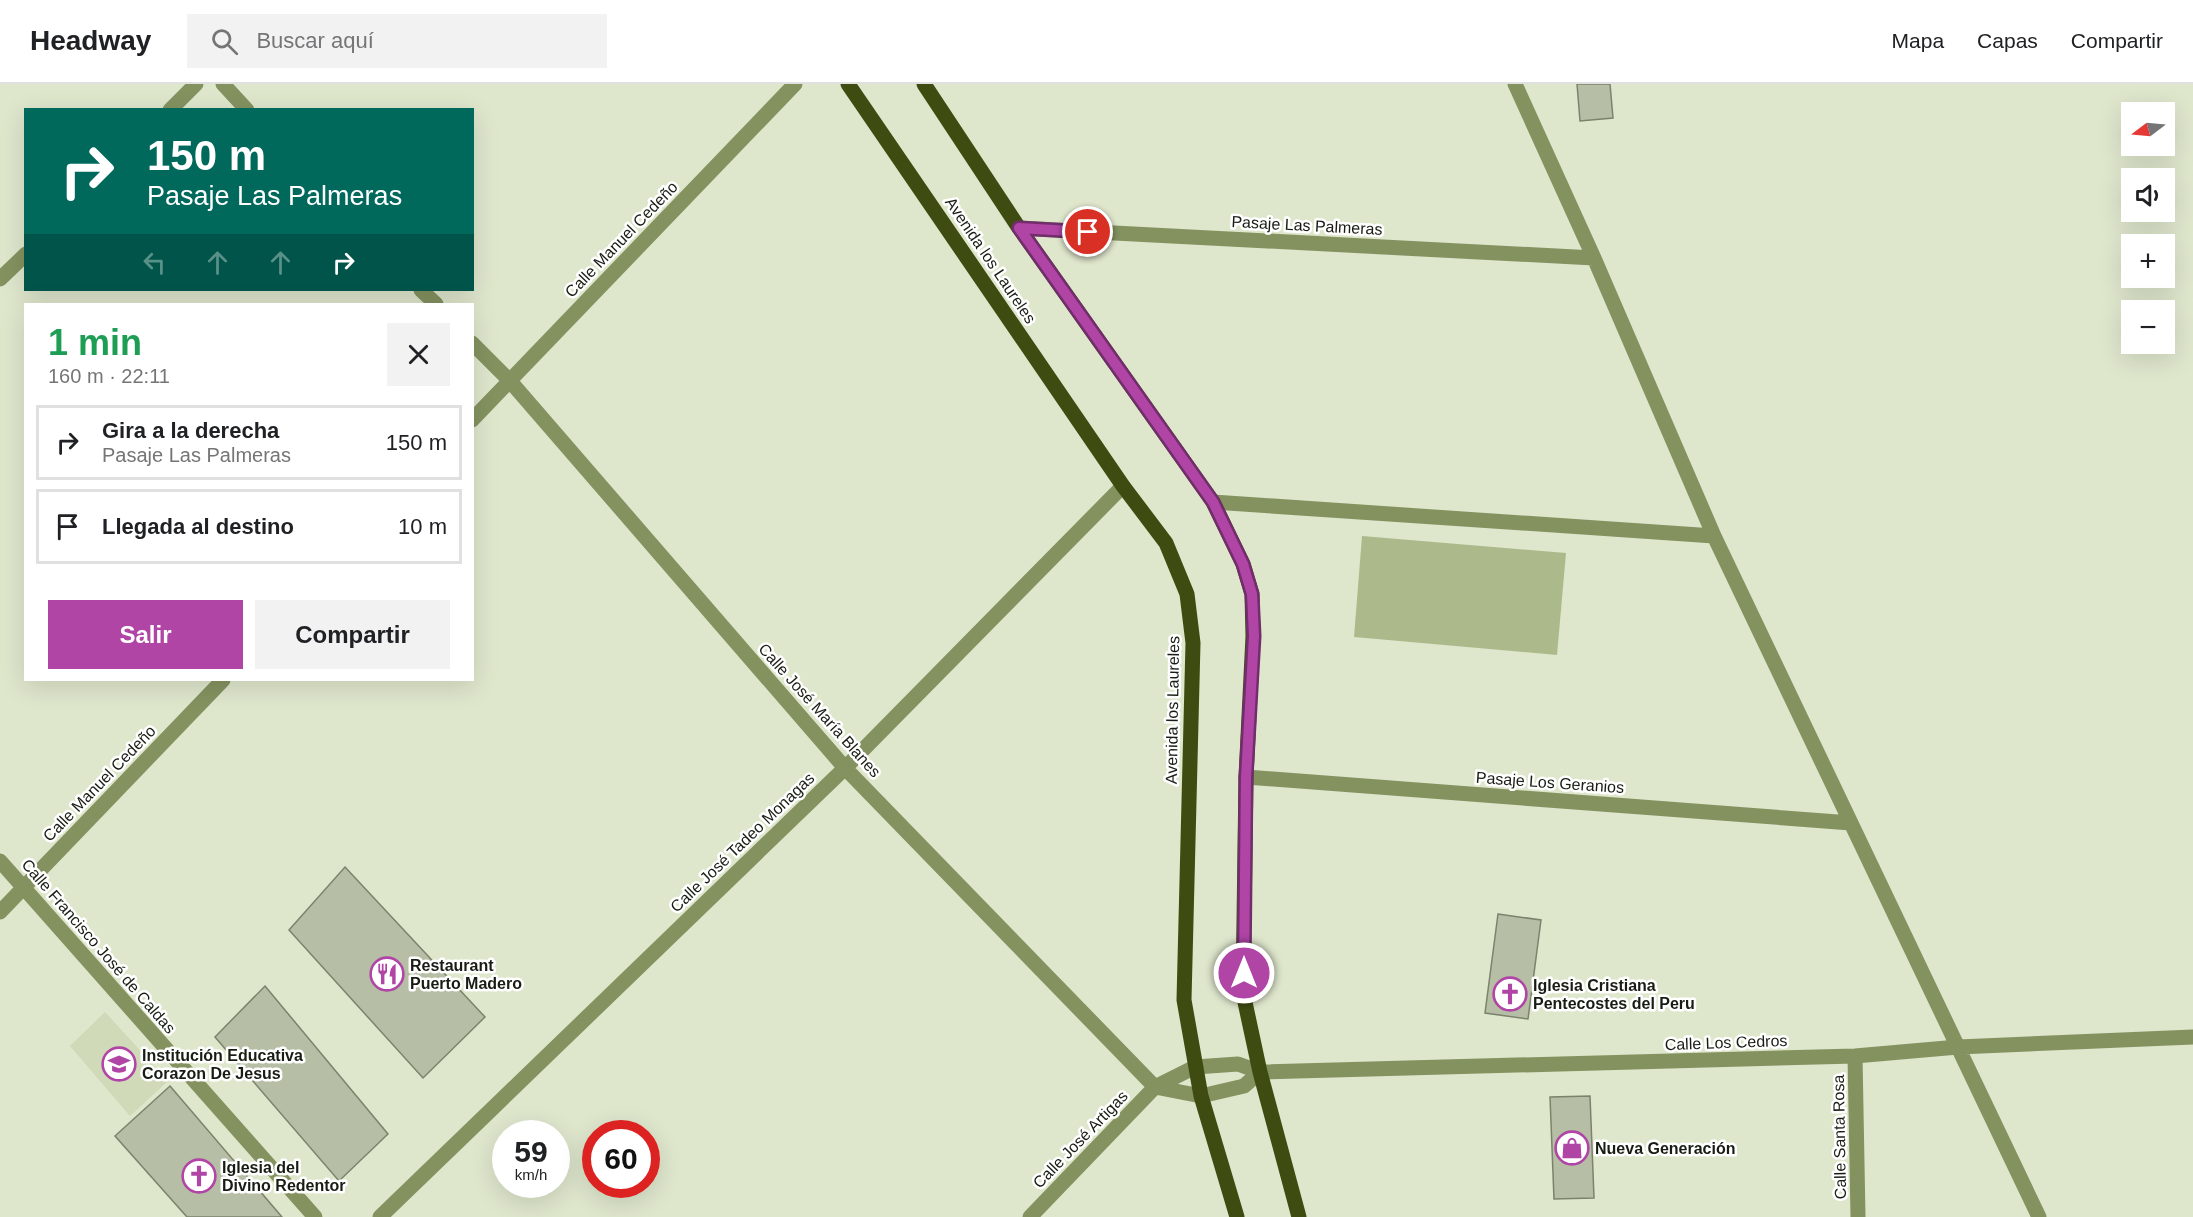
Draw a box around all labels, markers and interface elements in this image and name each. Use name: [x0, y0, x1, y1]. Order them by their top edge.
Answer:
search box: [187, 14, 607, 68]
text: Headway: [30, 25, 151, 56]
icon: search: [208, 25, 241, 58]
text: Buscar aquí: [256, 28, 374, 53]
text: Mapa: [1892, 29, 1944, 52]
text: Capas: [1977, 29, 2038, 52]
text: Compartir: [2071, 29, 2163, 52]
north arrow: [2121, 102, 2175, 156]
map controls: [2121, 102, 2175, 354]
icon: right: [48, 132, 126, 210]
text: 150 m: [147, 132, 266, 179]
button: sound: [2121, 168, 2175, 222]
street label: Calle Manuel Cedeño: [562, 178, 681, 301]
text: Pasaje Las Palmeras: [147, 181, 402, 211]
street label: Avenida los Laureles: [942, 194, 1039, 326]
pin: [1062, 206, 1113, 257]
street label: Pasaje Las Palmeras: [1231, 213, 1383, 238]
icon: arrive: [1071, 215, 1104, 248]
button: +: [2121, 234, 2175, 288]
icon: left: [138, 246, 171, 279]
icon: ahead: [201, 246, 234, 279]
icon: ahead: [264, 246, 297, 279]
icon: right: [327, 246, 360, 279]
button: −: [2121, 300, 2175, 354]
text: 1 min: [48, 322, 142, 363]
button: close: [387, 323, 450, 386]
text: 160 m · 22:11: [48, 365, 170, 387]
text: Gira a la derecha: [102, 418, 279, 443]
icon: right: [51, 426, 84, 459]
text: 150 m: [386, 430, 447, 455]
text: Pasaje Las Palmeras: [102, 444, 291, 466]
icon: arrive: [51, 510, 84, 543]
text: Llegada al destino: [102, 514, 294, 539]
text: 10 m: [398, 514, 447, 539]
button: Salir: [48, 600, 243, 669]
button: Compartir: [255, 600, 450, 669]
street label: Avenida los Laureles: [1163, 636, 1182, 784]
street label: Calle José María Blanes: [755, 640, 884, 780]
street label: Calle Manuel Cedeño: [40, 722, 159, 845]
street label: Calle José Tadeo Monagas: [667, 769, 818, 915]
street label: Pasaje Los Geranios: [1475, 769, 1625, 796]
street label: Calle Francisco José de Caldas: [18, 856, 179, 1037]
position arrow: [1212, 941, 1276, 1005]
restaurant icon: Restaurant Puerto Madero: [369, 956, 405, 992]
place label: Restaurant Puerto Madero: [410, 957, 522, 992]
church icon: Iglesia Cristiana Pentecostes del Peru: [1492, 976, 1528, 1012]
place label: Iglesia Cristiana Pentecostes del Peru: [1533, 977, 1695, 1012]
street label: Calle Los Cedros: [1664, 1032, 1788, 1053]
school or university icon: Institución Educativa Corazon De Jesus: [101, 1046, 137, 1082]
place label: Institución Educativa Corazon De Jesus: [142, 1047, 303, 1082]
street label: Calle Santa Rosa: [1830, 1074, 1849, 1199]
street label: Calle José Artigas: [1030, 1087, 1131, 1191]
speed limit sign: 60: [582, 1120, 660, 1198]
shop icon: Nueva Generación: [1554, 1130, 1590, 1166]
text: 59: [514, 1135, 548, 1168]
place label: Nueva Generación: [1595, 1140, 1736, 1157]
church icon: Iglesia del Divino Redentor: [181, 1158, 217, 1194]
place label: Iglesia del Divino Redentor: [222, 1159, 346, 1194]
text: km/h: [515, 1166, 547, 1183]

